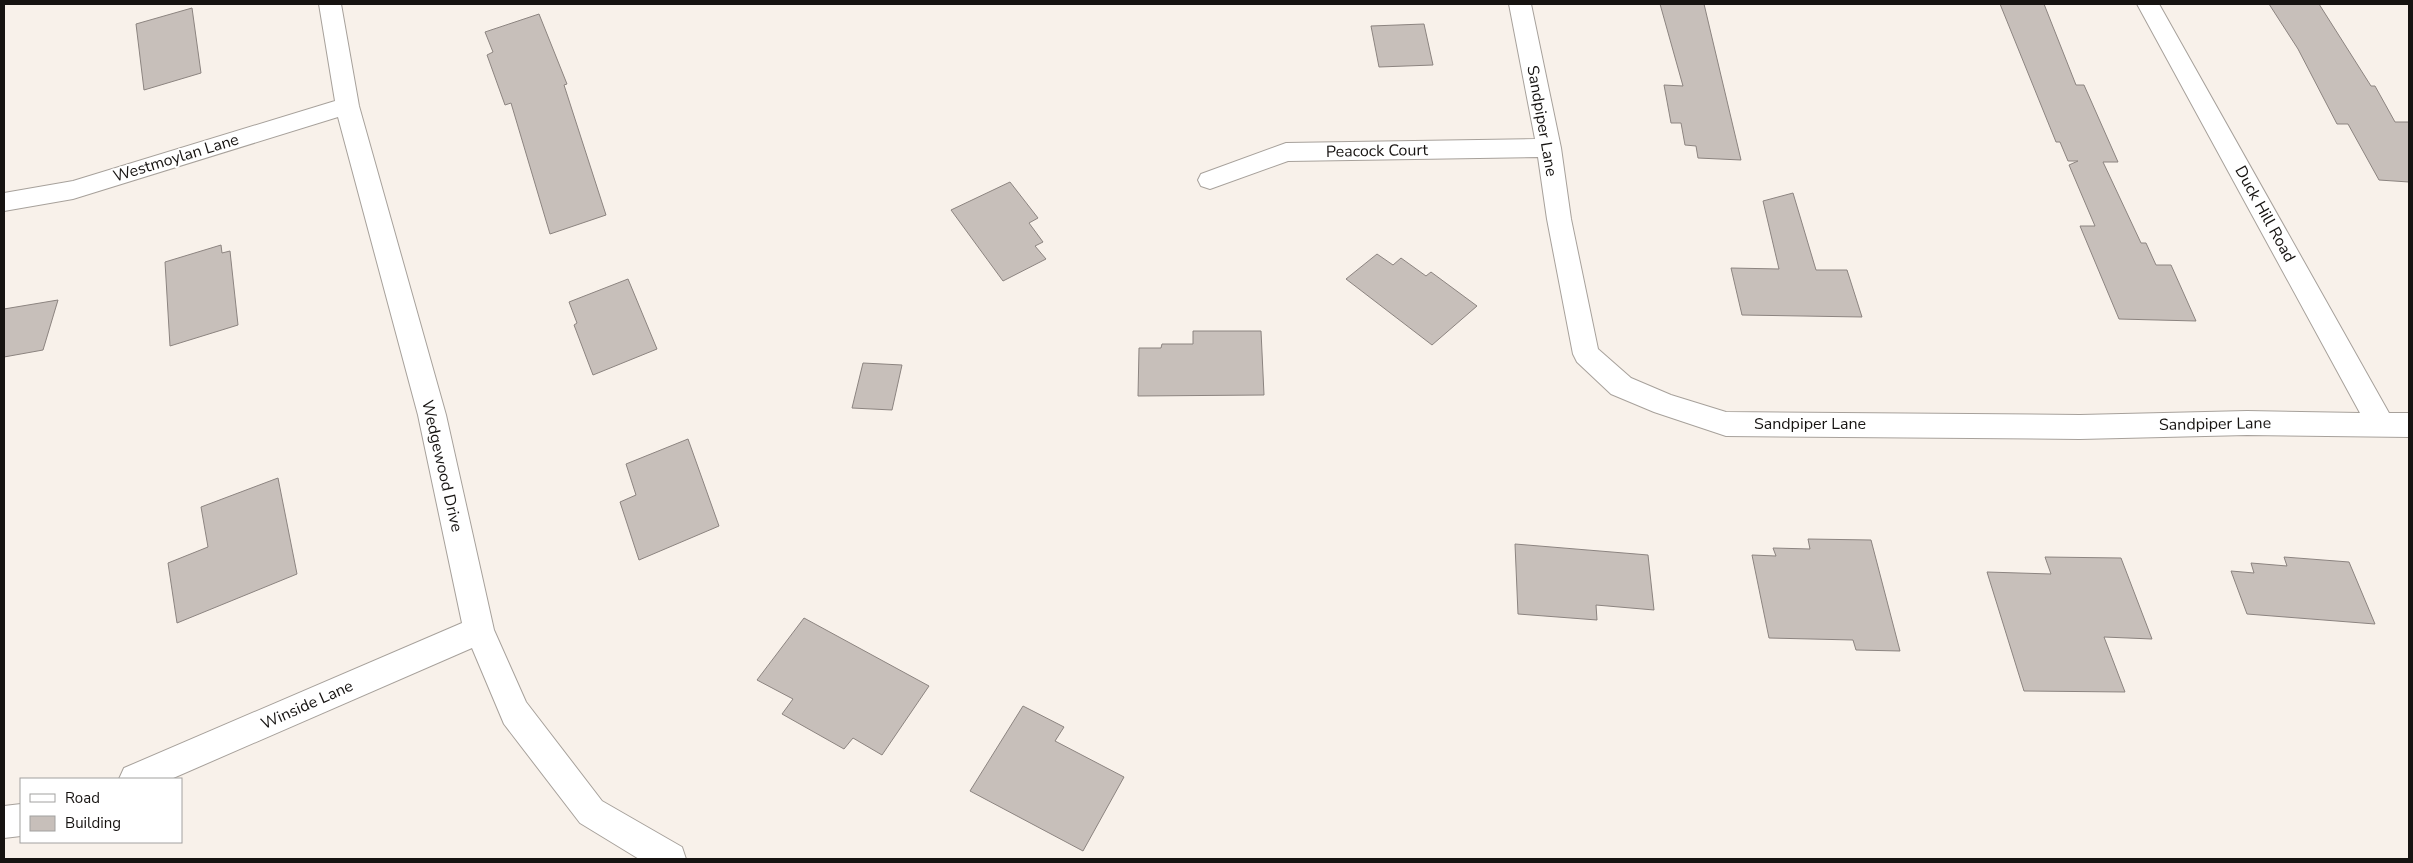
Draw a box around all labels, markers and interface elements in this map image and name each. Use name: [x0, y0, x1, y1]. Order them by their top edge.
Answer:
street label: Sandpiper Lane: [1521, 64, 1563, 178]
street label: Westmoylan Lane: [110, 128, 242, 188]
street label: Peacock Court: [1326, 139, 1429, 163]
street label: Duck Hill Road: [2229, 162, 2301, 266]
street label: Wedgewood Drive: [416, 398, 468, 534]
street label: Sandpiper Lane: [2159, 412, 2271, 436]
street label: Sandpiper Lane: [1754, 413, 1866, 435]
street label: Winside Lane: [258, 675, 356, 735]
legend: [20, 778, 182, 843]
text: Road: [65, 788, 100, 808]
text: Building: [65, 813, 121, 833]

